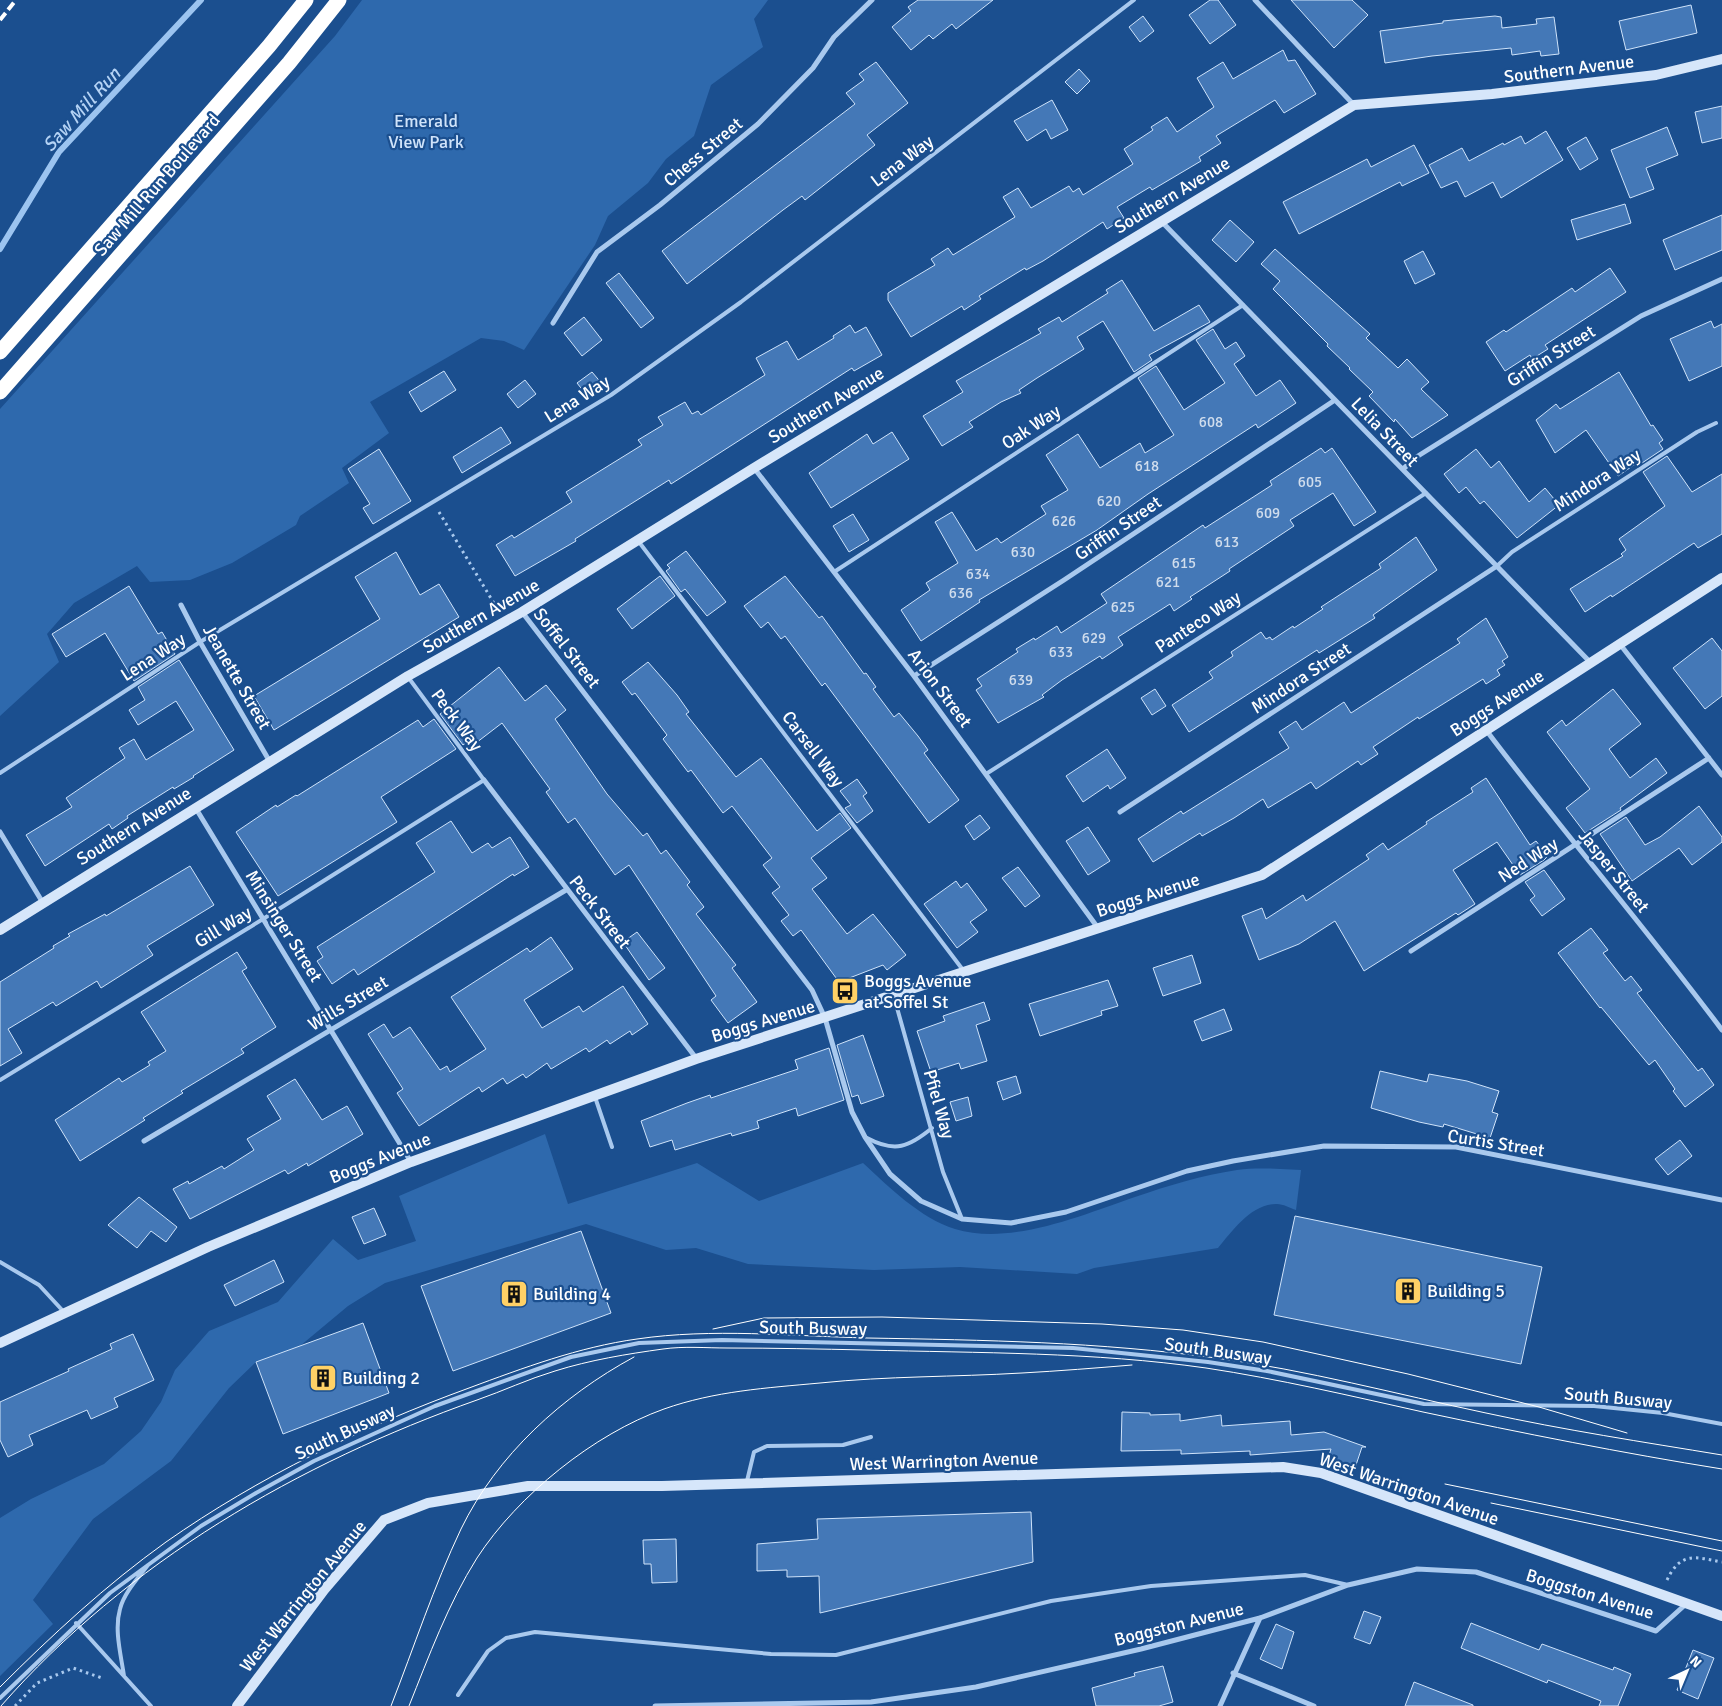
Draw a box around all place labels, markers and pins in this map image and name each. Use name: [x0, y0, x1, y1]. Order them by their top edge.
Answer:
place label: Boggs Avenue at Soffel St: [864, 970, 971, 1013]
bus stop icon: Boggs Avenue at Soffel St: [830, 976, 860, 1006]
building icon: Building 5: [1393, 1276, 1423, 1306]
building icon: Building 4: [499, 1279, 529, 1309]
place label: Building 5: [1427, 1280, 1505, 1302]
place label: Building 4: [533, 1283, 611, 1305]
building icon: Building 2: [308, 1363, 338, 1393]
place label: Building 2: [342, 1367, 420, 1389]

